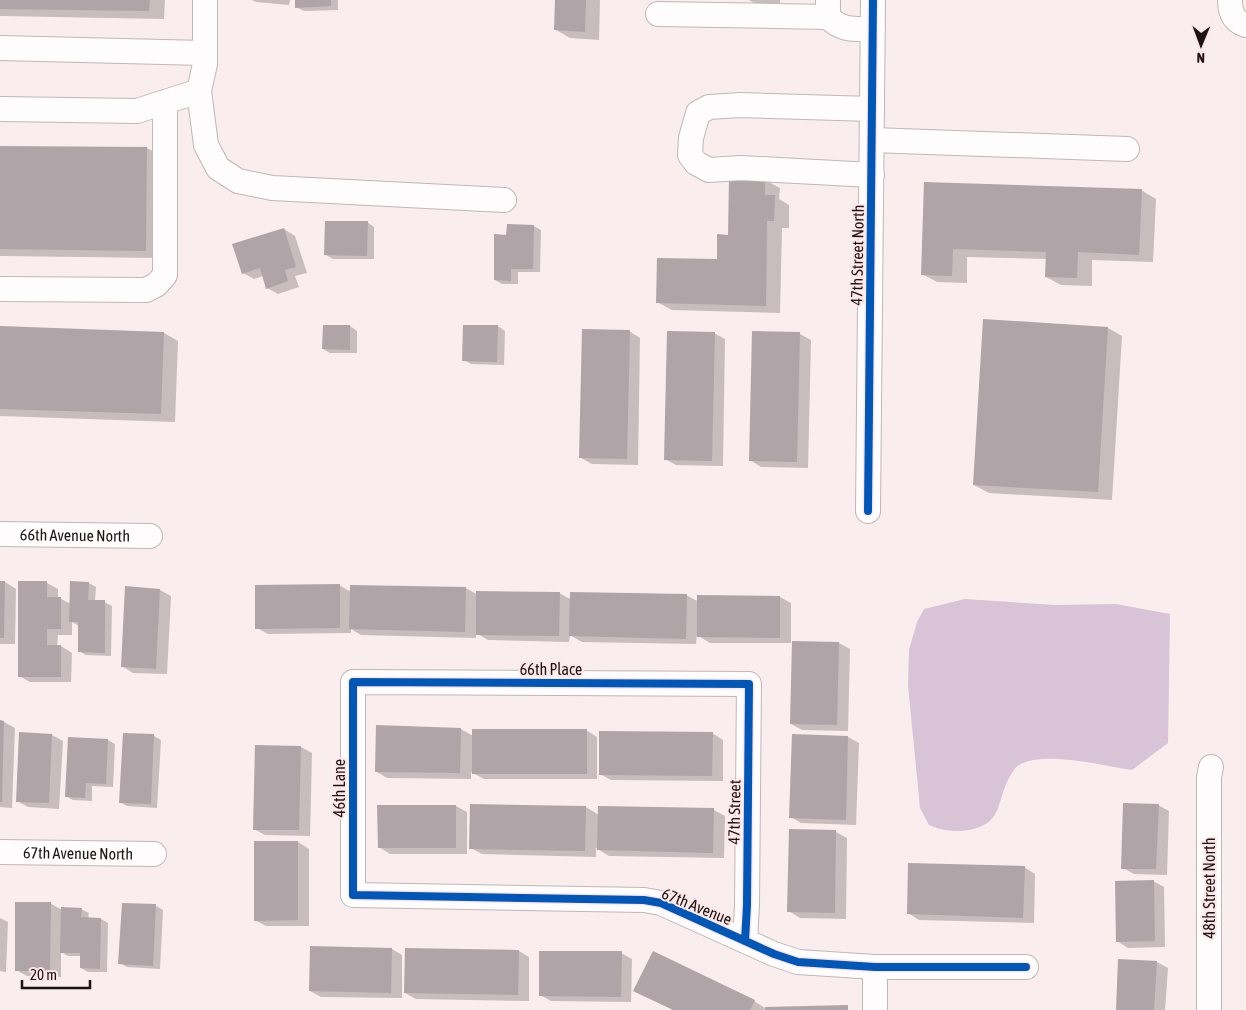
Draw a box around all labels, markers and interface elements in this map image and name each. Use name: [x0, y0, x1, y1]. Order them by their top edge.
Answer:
north arrow: [1176, 20, 1226, 70]
text: N: [1197, 50, 1205, 66]
street label: 47th Street North: [847, 204, 867, 306]
street label: 66th Avenue North: [20, 525, 130, 545]
street label: 66th Place: [520, 660, 582, 678]
street label: 46th Lane: [330, 759, 348, 817]
street label: 47th Street: [724, 779, 744, 845]
street label: 48th Street North: [1200, 838, 1218, 938]
street label: 67th Avenue North: [23, 843, 133, 863]
street label: 67th Avenue: [659, 884, 735, 928]
scale bar: [22, 958, 90, 990]
text: 20 m: [30, 966, 57, 983]

